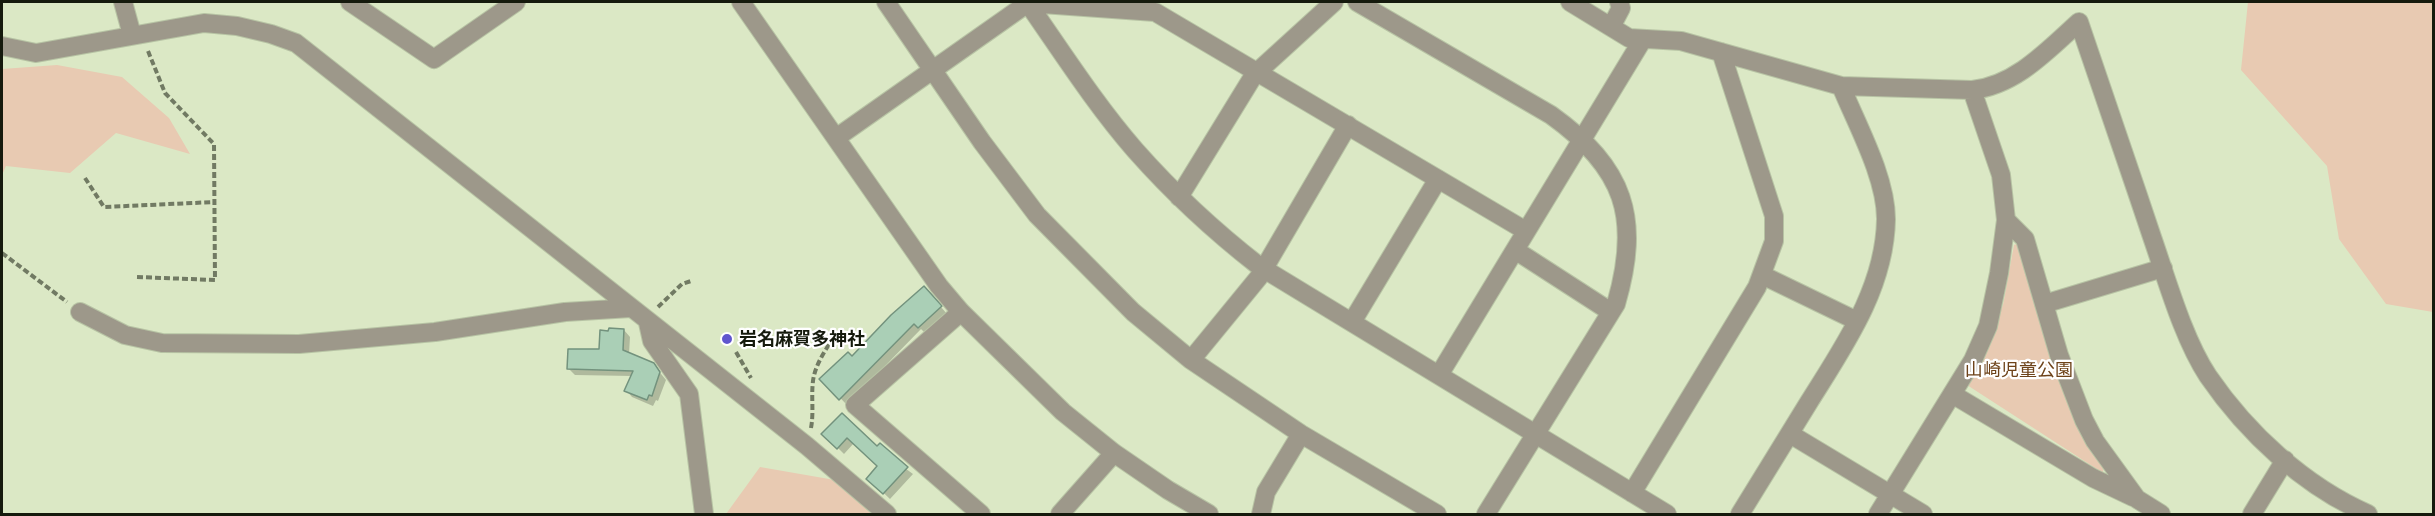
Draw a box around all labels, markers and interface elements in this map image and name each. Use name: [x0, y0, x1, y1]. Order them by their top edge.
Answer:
place label: 岩名麻賀多神社: [739, 328, 865, 350]
marker: 岩名麻賀多神社: [720, 332, 734, 346]
park label: 山崎児童公園: [1965, 359, 2073, 381]

